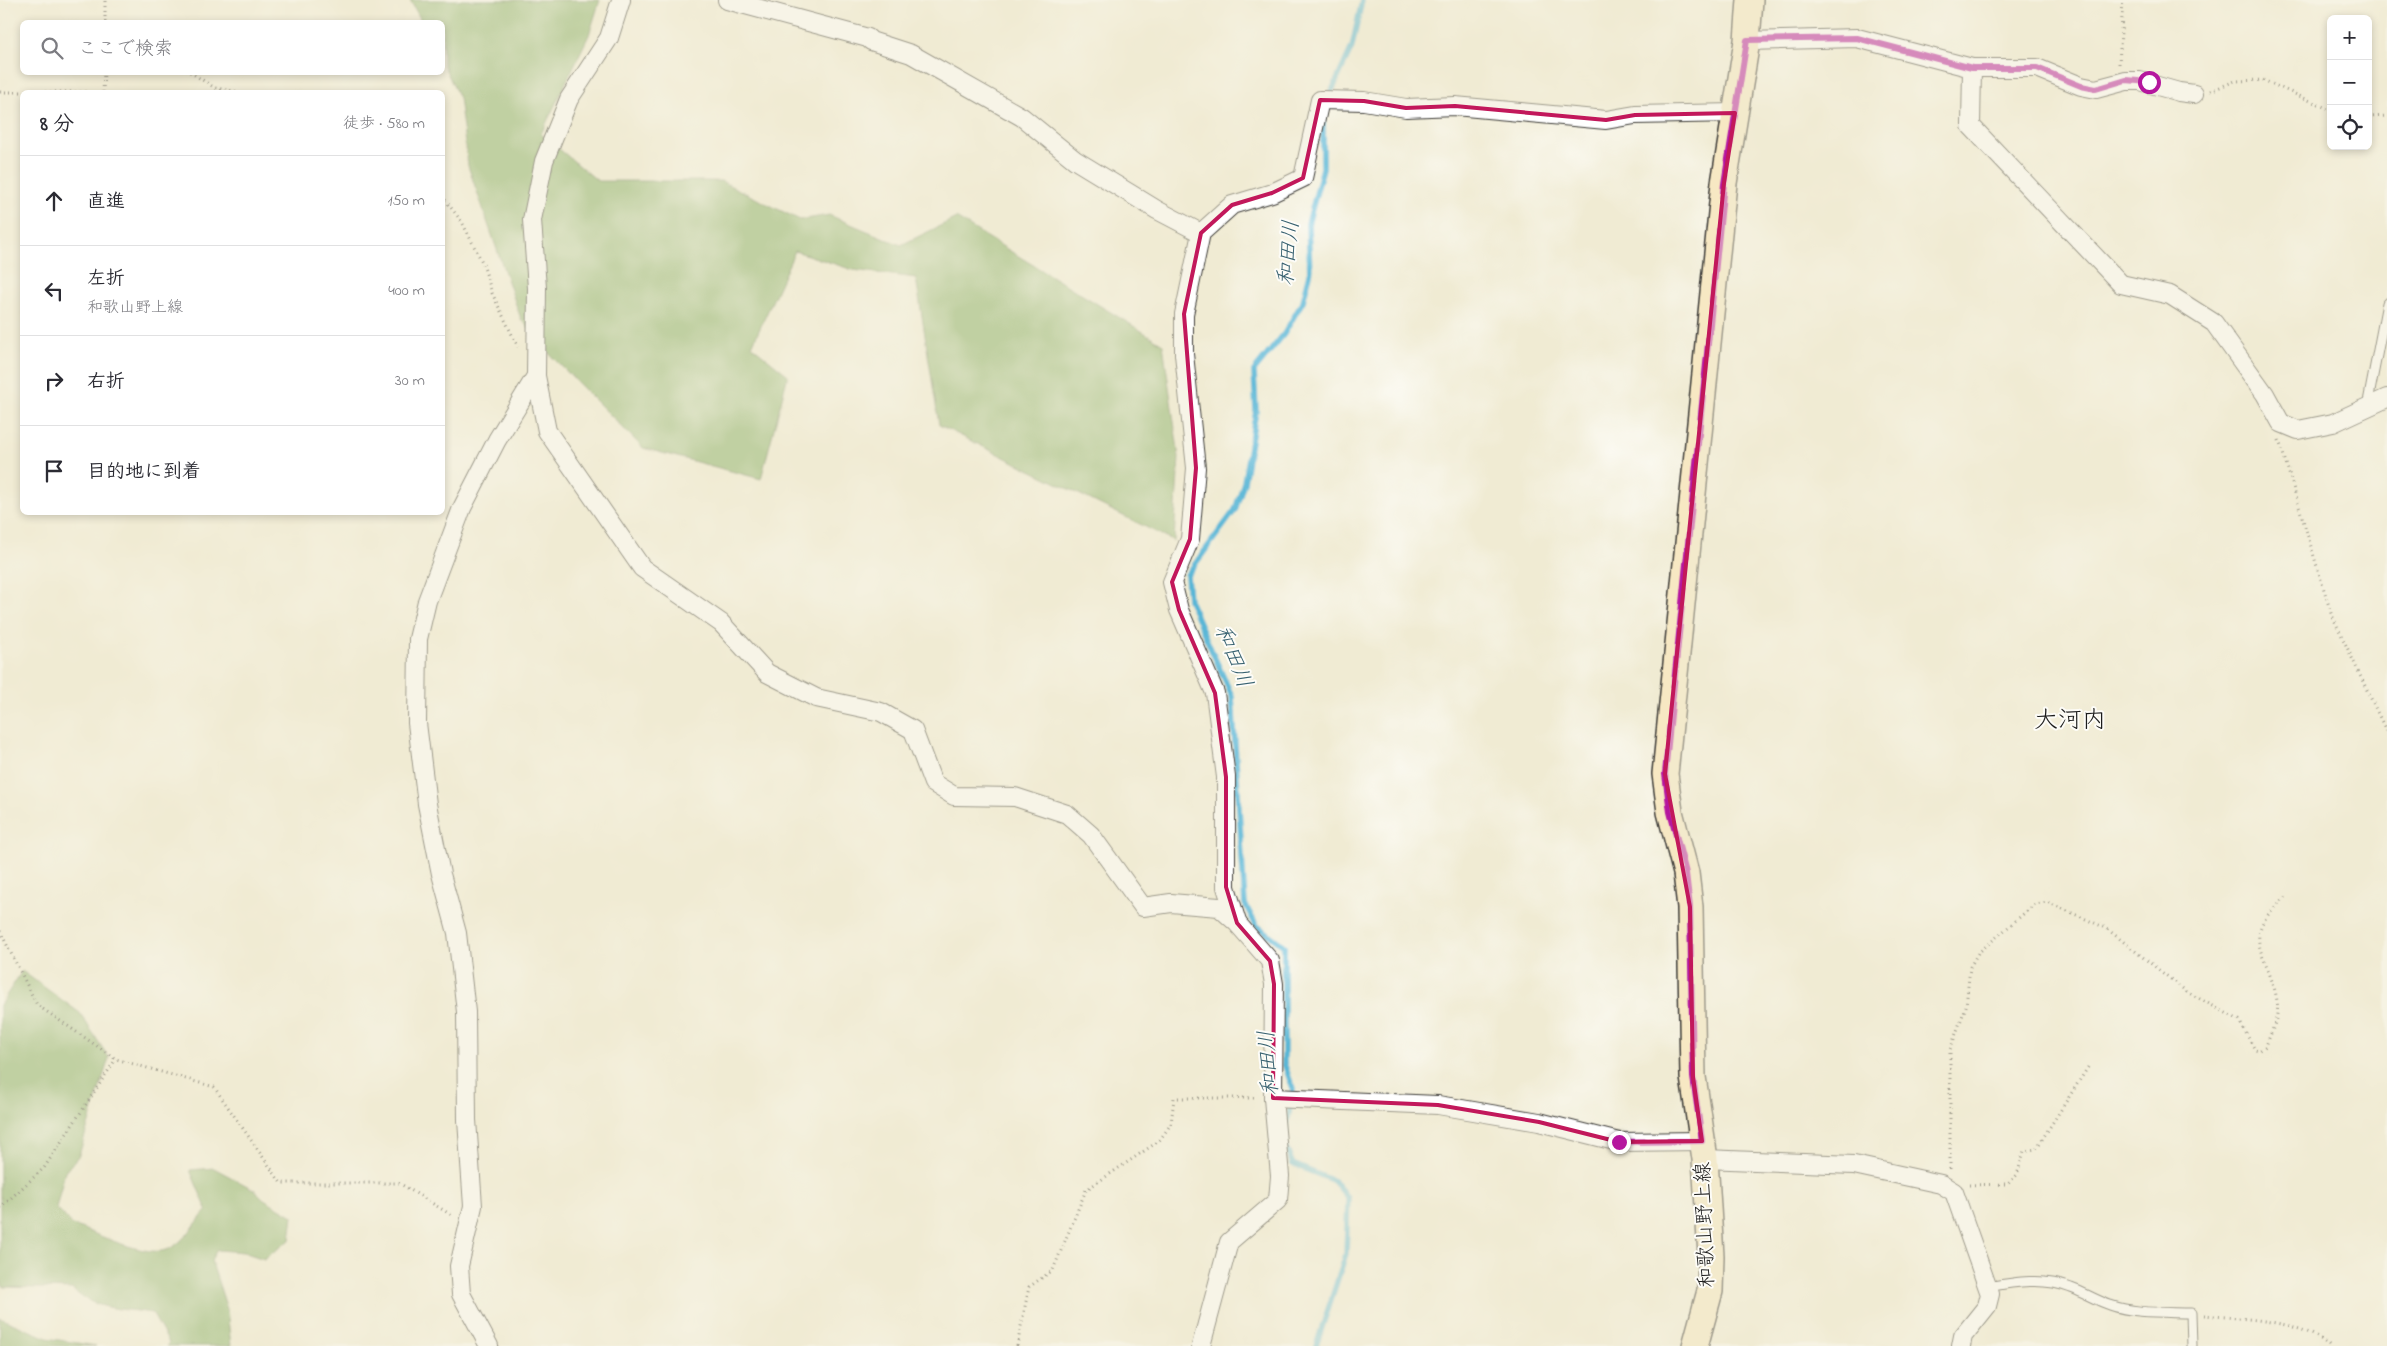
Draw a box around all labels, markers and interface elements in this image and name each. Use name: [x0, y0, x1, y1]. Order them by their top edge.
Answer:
map controls: [2327, 15, 2372, 150]
button: +: [2327, 15, 2372, 60]
search box: [20, 20, 445, 75]
icon: search: [38, 34, 66, 62]
text: ここで検索: [78, 36, 173, 63]
button: −: [2327, 60, 2372, 105]
route start: [2138, 71, 2161, 94]
button: locate: [2327, 105, 2372, 150]
text: 8 分: [40, 110, 74, 140]
text: 徒歩 · 580 m: [343, 112, 425, 136]
icon: ahead: [40, 187, 68, 215]
text: 直進: [87, 189, 125, 216]
text: 150 m: [387, 189, 425, 213]
water label: 和田川: [1271, 219, 1309, 287]
text: 左折: [87, 266, 125, 293]
icon: left: [40, 277, 68, 305]
text: 400 m: [388, 279, 425, 303]
text: 和歌山野上線: [87, 296, 183, 320]
icon: right: [40, 367, 68, 395]
text: 右折: [87, 369, 125, 396]
text: 30 m: [395, 369, 425, 393]
icon: arrive: [40, 457, 68, 485]
text: 目的地に到着: [87, 459, 201, 486]
water label: 和田川: [1205, 620, 1259, 694]
district label: 大河内: [2034, 704, 2106, 739]
water label: 和田川: [1252, 1029, 1288, 1097]
route end: [1608, 1131, 1631, 1154]
street label: 和歌山野上線: [1689, 1162, 1723, 1288]

